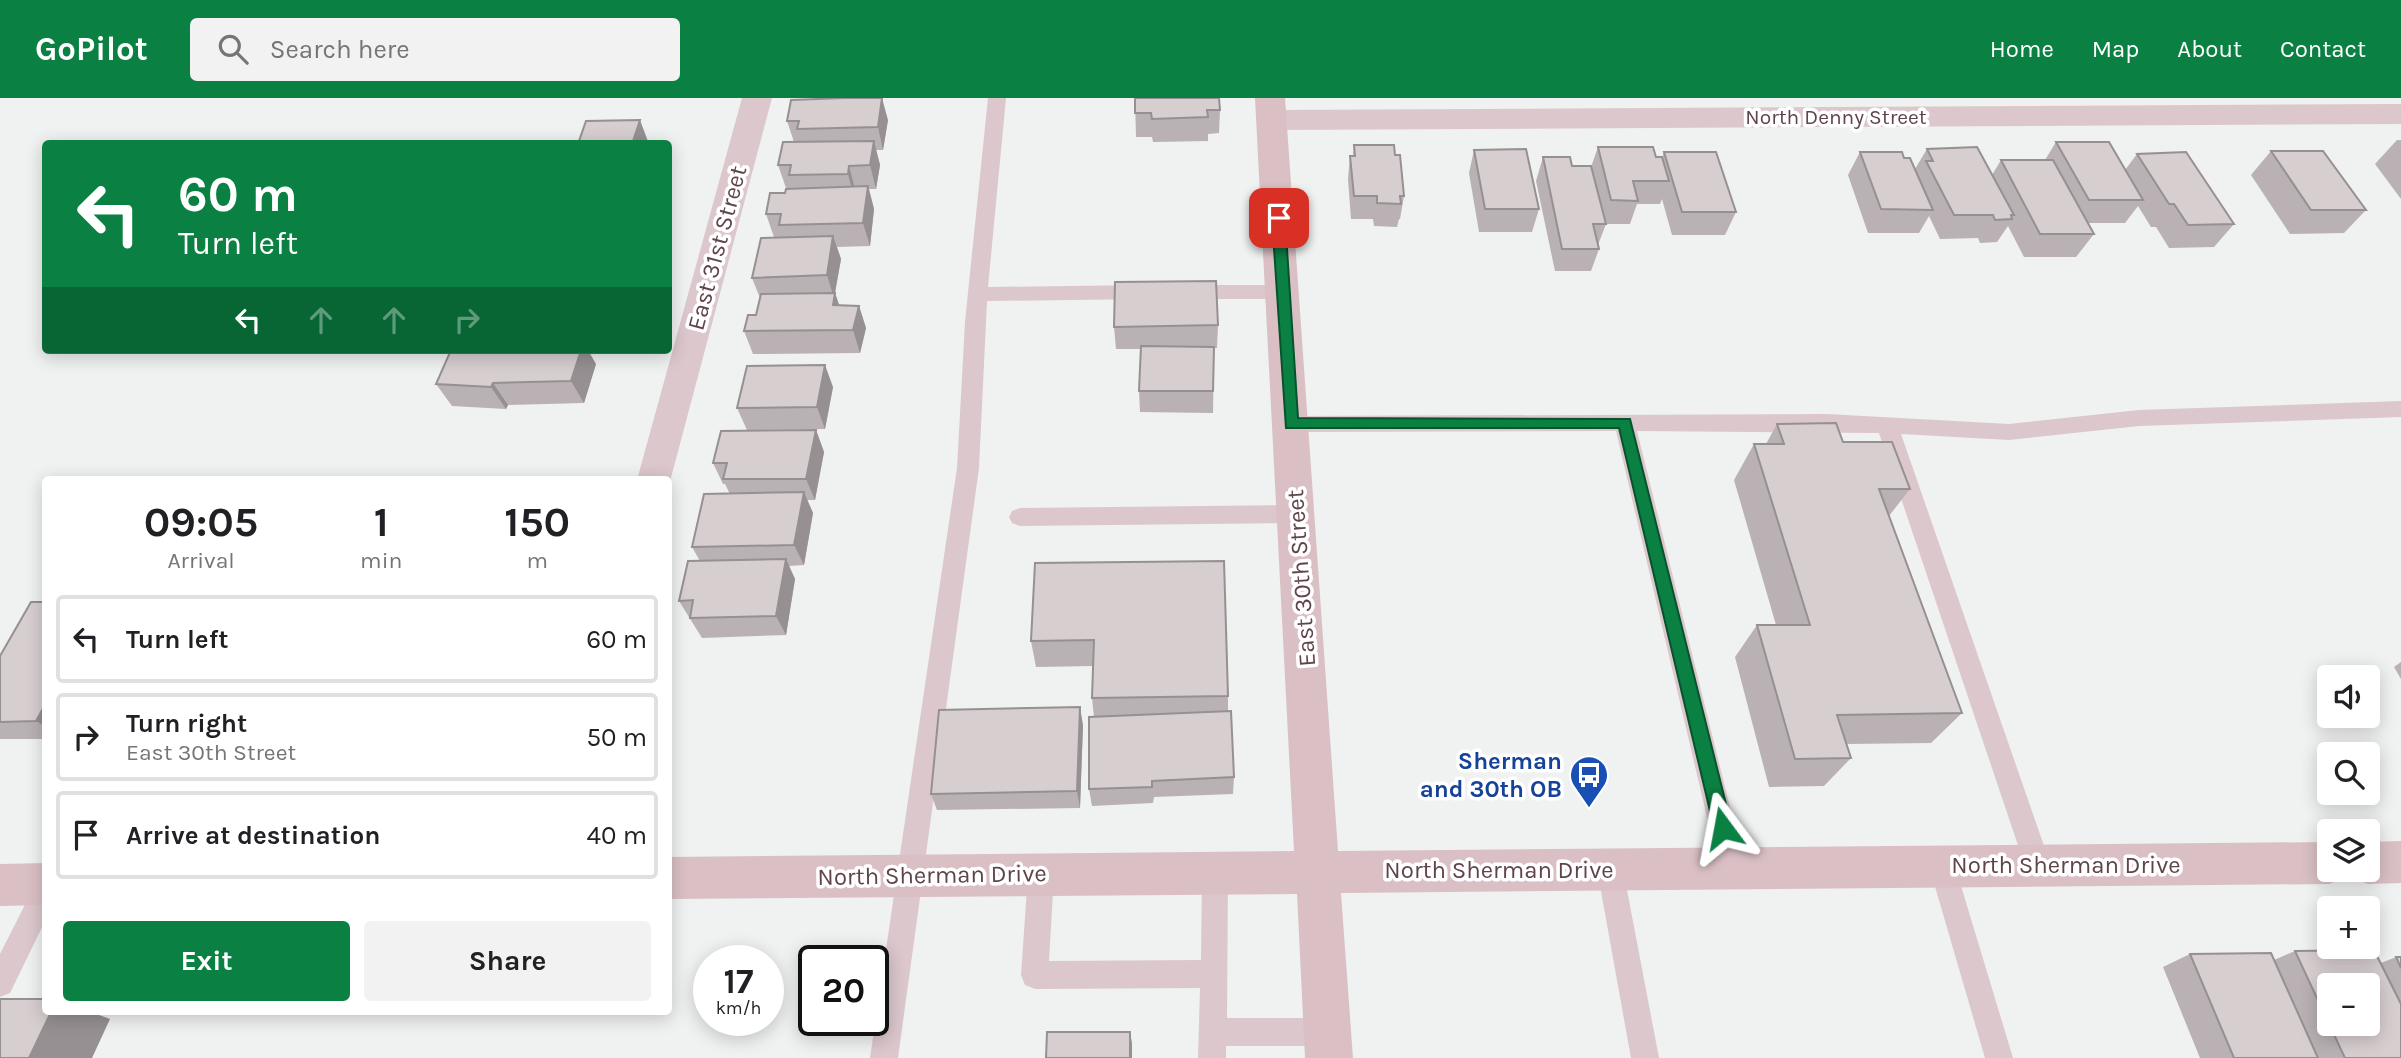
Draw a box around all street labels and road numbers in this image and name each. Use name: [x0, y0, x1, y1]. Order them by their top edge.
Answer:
street label: North Denny Street: [1745, 105, 1927, 129]
street label: East 31st Street: [682, 163, 752, 333]
street label: East 30th Street: [1281, 488, 1321, 668]
street label: North Sherman Drive: [1951, 851, 2181, 879]
street label: North Sherman Drive: [1384, 856, 1614, 884]
street label: North Sherman Drive: [817, 859, 1047, 891]

